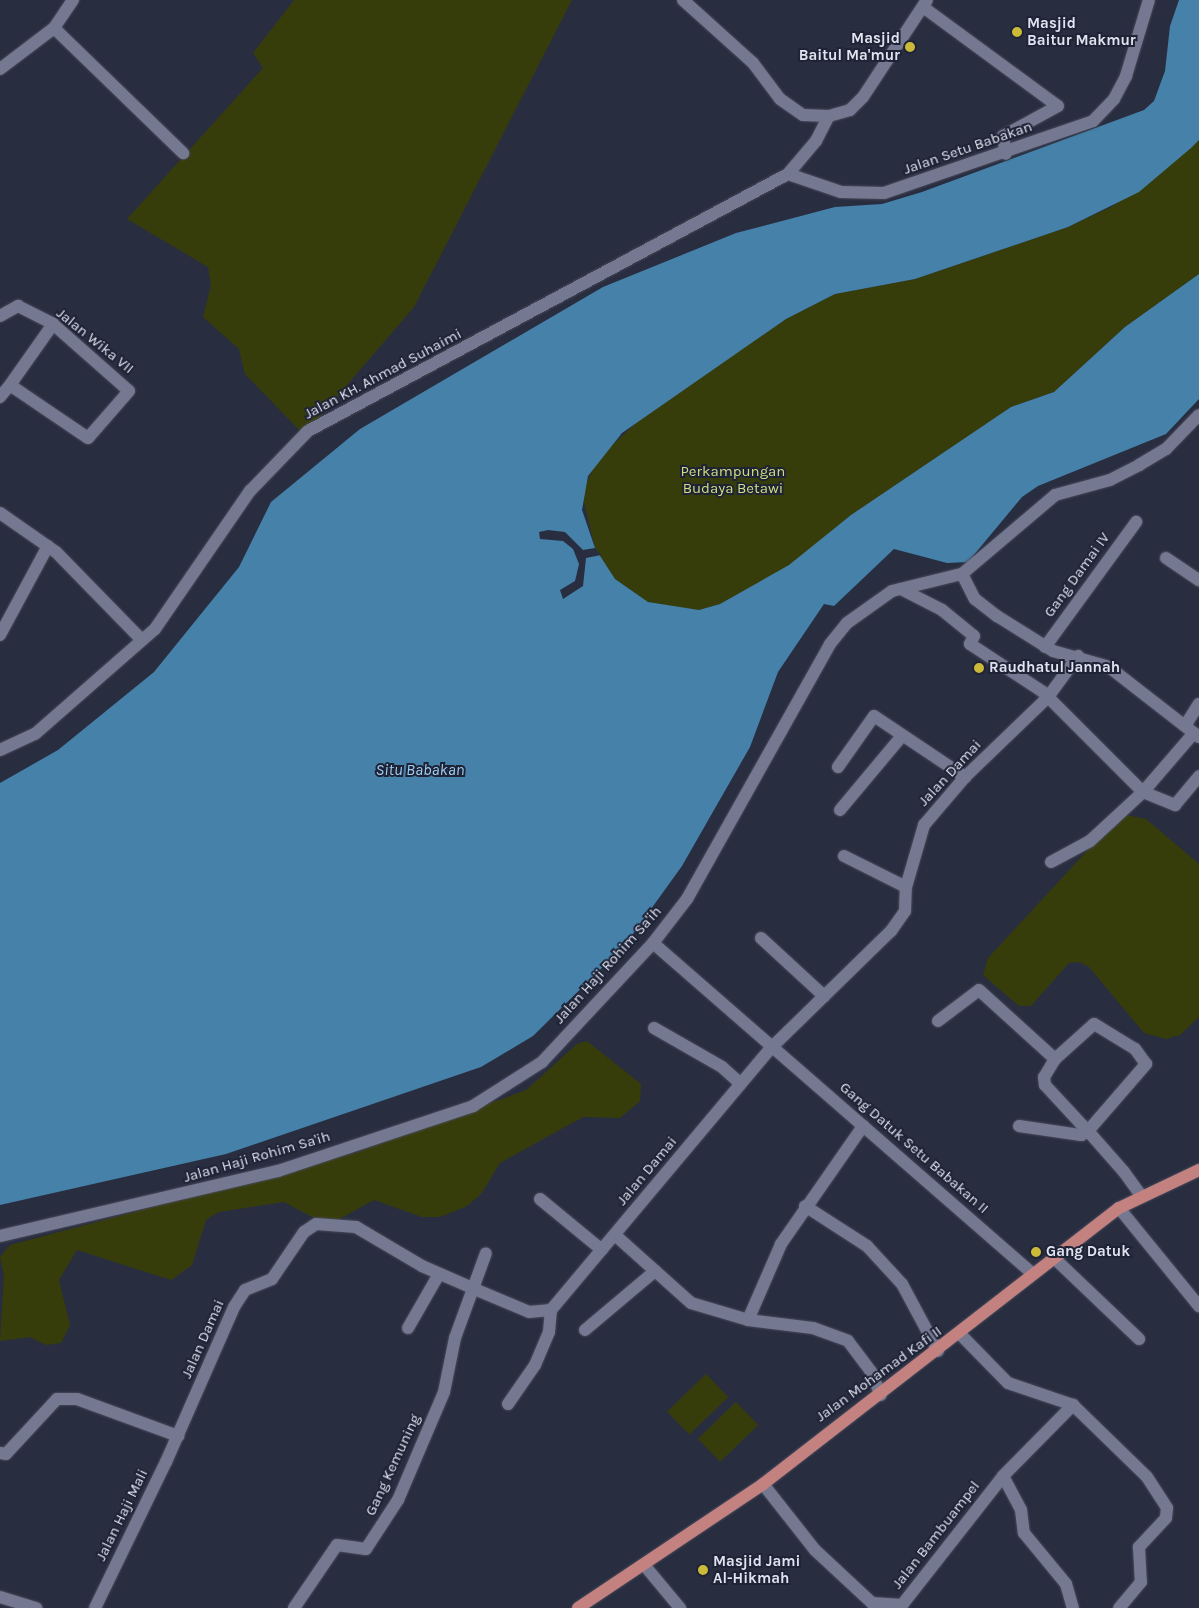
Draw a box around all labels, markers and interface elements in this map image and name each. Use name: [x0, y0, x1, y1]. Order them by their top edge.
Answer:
place label: Masjid Baitur Makmur: [1027, 14, 1136, 49]
marker: Masjid Baitur Makmur: [1011, 26, 1023, 38]
place label: Masjid Baitul Ma'mur: [799, 29, 900, 64]
marker: Masjid Baitul Ma'mur: [904, 41, 916, 53]
street label: Jalan Setu Babakan: [901, 118, 1035, 178]
street label: Jalan Wika VII: [53, 304, 137, 378]
street label: Jalan KH. Ahmad Suhaimi: [301, 325, 465, 423]
park label: Perkampungan Budaya Betawi: [681, 462, 785, 497]
street label: Gang Damai IV: [1040, 529, 1114, 621]
place label: Raudhatul Jannah: [989, 659, 1120, 677]
marker: Raudhatul Jannah: [973, 662, 985, 674]
street label: Jalan Damai: [915, 736, 985, 810]
water label: Situ Babakan: [376, 760, 464, 780]
street label: Jalan Haji Rohim Sa'ih: [551, 903, 665, 1027]
street label: Gang Datuk Setu Babakan II: [836, 1078, 992, 1218]
street label: Jalan Haji Rohim Sa'ih: [182, 1127, 332, 1187]
street label: Jalan Damai: [613, 1133, 681, 1209]
place label: Gang Datuk: [1046, 1243, 1130, 1261]
marker: Gang Datuk: [1030, 1246, 1042, 1258]
street label: Jalan Damai: [178, 1297, 228, 1381]
street label: Jalan Mohamad Kafi II: [813, 1322, 945, 1426]
street label: Gang Kemuning: [362, 1411, 424, 1519]
street label: Jalan Haji Mali: [92, 1466, 152, 1564]
street label: Jalan Bambuampel: [888, 1477, 984, 1593]
place label: Masjid Jami Al-Hikmah: [713, 1552, 800, 1587]
marker: Masjid Jami Al-Hikmah: [697, 1564, 709, 1576]

